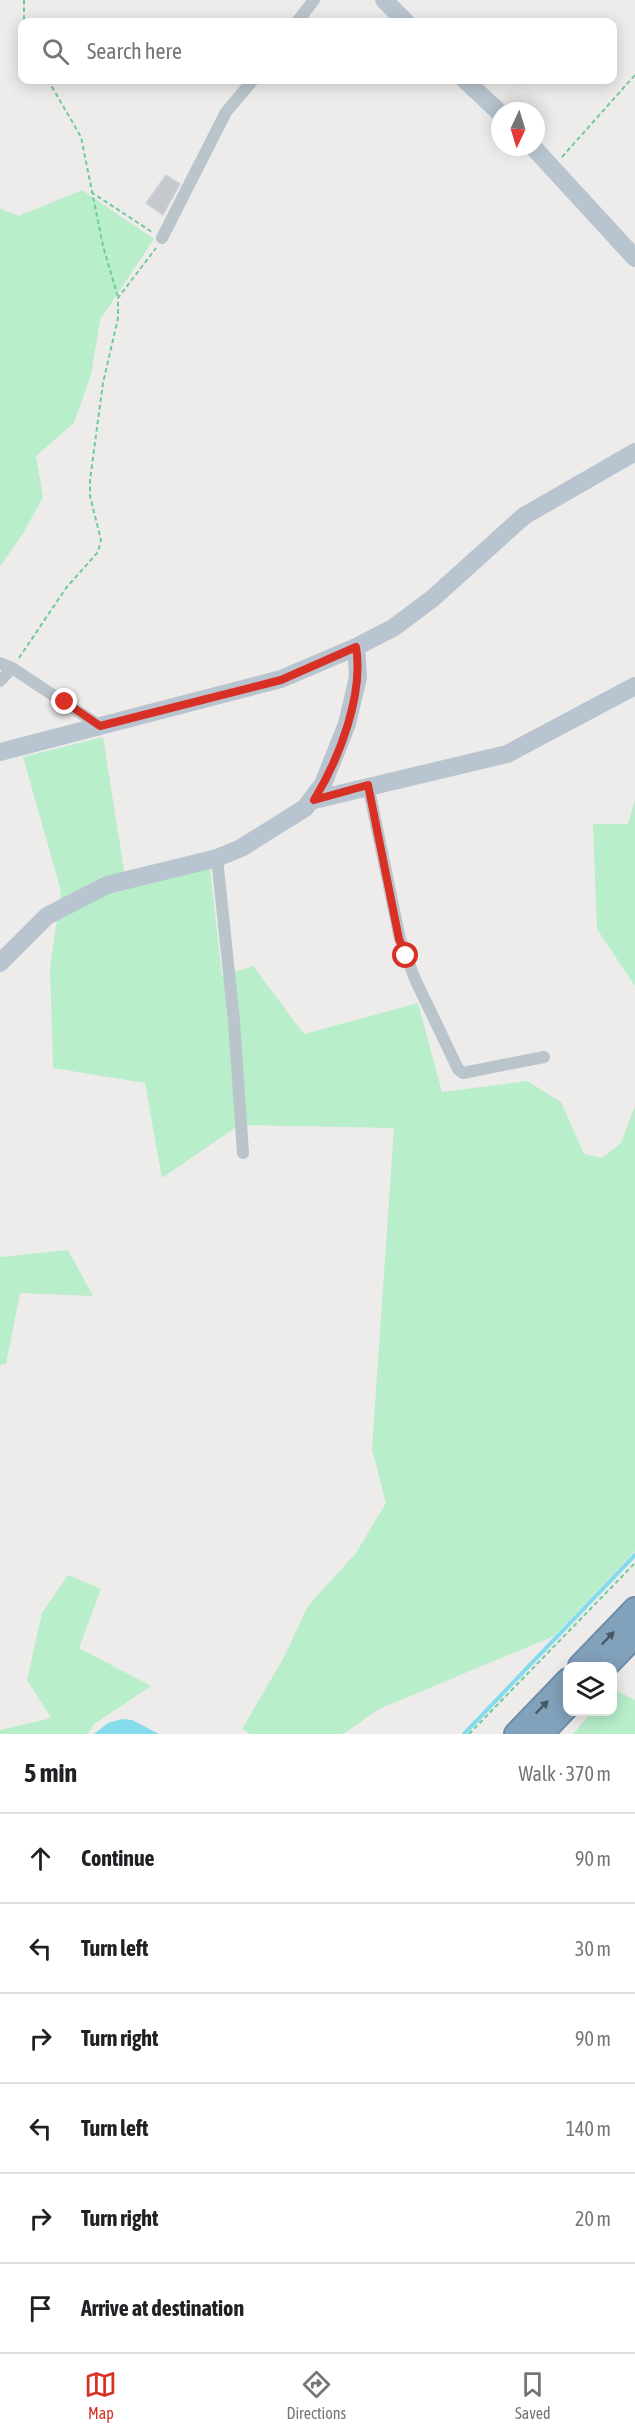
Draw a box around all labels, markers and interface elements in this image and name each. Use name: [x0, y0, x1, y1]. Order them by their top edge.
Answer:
search box: [18, 18, 617, 84]
icon: search: [39, 35, 72, 68]
text: Search here: [87, 38, 182, 64]
north arrow: [491, 102, 545, 156]
route end: [51, 688, 77, 714]
route start: [392, 942, 418, 968]
one-way arrow: [600, 1631, 614, 1645]
map controls: [563, 1662, 617, 1716]
button: layers: [563, 1662, 617, 1716]
one-way arrow: [534, 1700, 548, 1714]
text: 5 min: [24, 1758, 77, 1788]
text: Walk · 370 m: [519, 1762, 611, 1785]
icon: ahead: [24, 1842, 57, 1875]
text: Continue: [81, 1845, 155, 1871]
text: 90 m: [575, 1847, 611, 1870]
icon: left: [24, 1932, 57, 1965]
text: Turn left: [81, 1935, 148, 1961]
text: 30 m: [575, 1937, 611, 1960]
icon: right: [24, 2022, 57, 2055]
text: Turn right: [81, 2025, 158, 2051]
text: 90 m: [575, 2027, 611, 2050]
icon: left: [24, 2112, 57, 2145]
text: Turn left: [81, 2115, 148, 2141]
text: 140 m: [566, 2117, 611, 2140]
icon: right: [24, 2202, 57, 2235]
text: Turn right: [81, 2205, 158, 2231]
text: 20 m: [575, 2207, 611, 2230]
icon: arrive: [24, 2292, 57, 2325]
text: Arrive at destination: [81, 2295, 244, 2321]
tab: Map: [84, 2368, 117, 2422]
tab: Directions: [286, 2368, 346, 2422]
tab: Saved: [515, 2368, 550, 2422]

